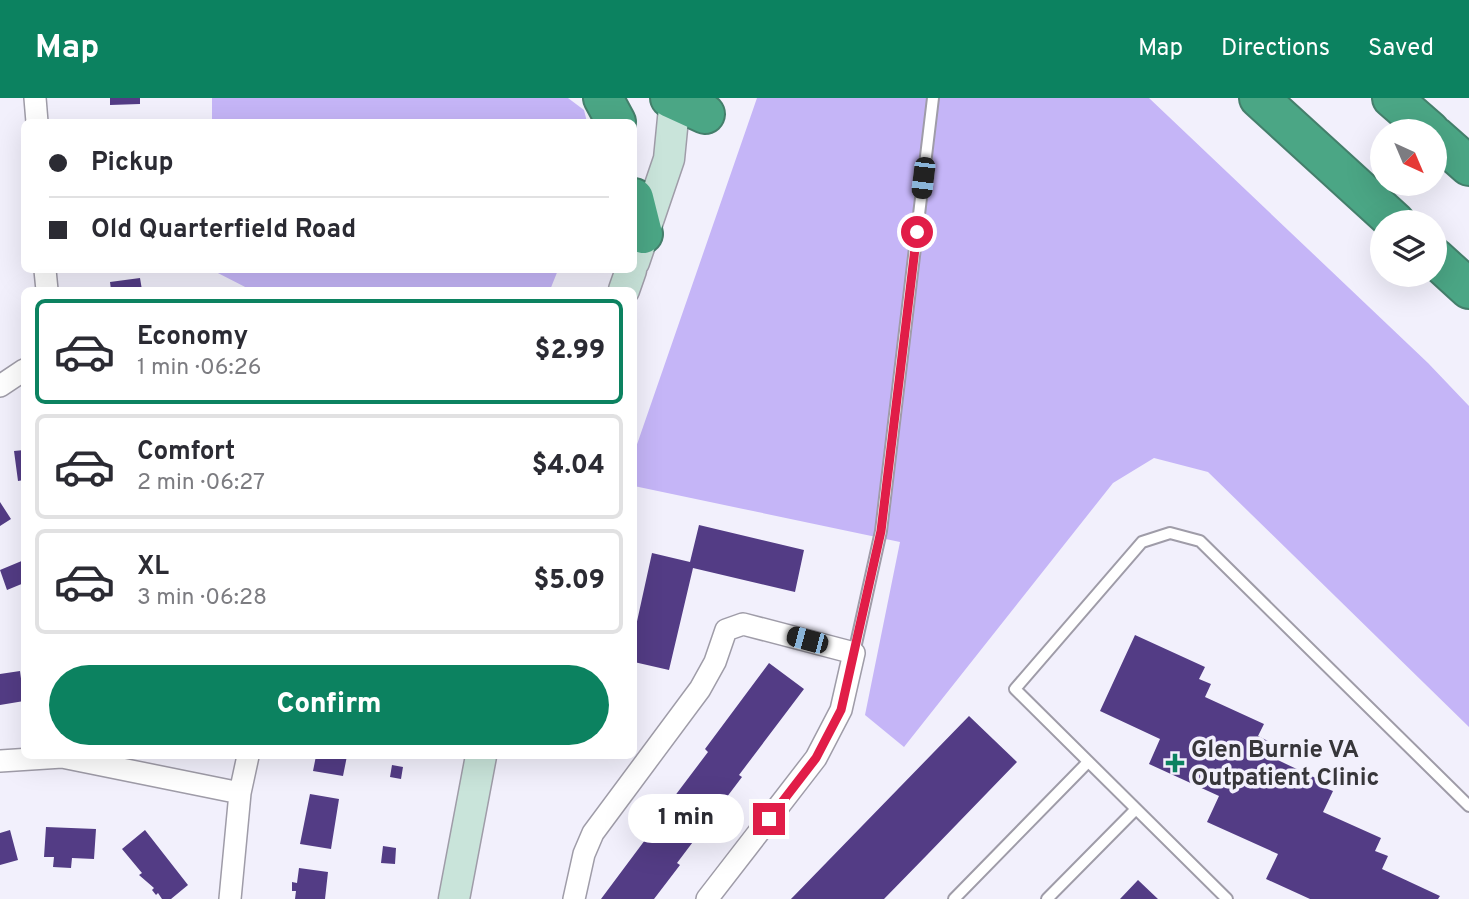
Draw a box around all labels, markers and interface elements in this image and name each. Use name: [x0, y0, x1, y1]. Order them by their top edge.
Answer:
text: Map: [35, 28, 99, 70]
text: Map: [1138, 34, 1183, 64]
text: Directions: [1221, 34, 1330, 64]
text: Saved: [1368, 34, 1434, 64]
north arrow: [1370, 119, 1447, 196]
map controls: [1370, 119, 1447, 287]
text: Pickup: [91, 147, 174, 180]
car: [911, 156, 936, 200]
button: layers: [1370, 210, 1447, 287]
text: Old Quarterfield Road: [91, 214, 356, 247]
route start: [901, 216, 933, 248]
icon: car: [53, 320, 116, 383]
text: Economy: [137, 321, 248, 354]
text: $2.99: [535, 335, 605, 368]
text: 1 min · 06:26: [137, 354, 262, 383]
icon: car: [53, 435, 116, 498]
text: Comfort: [137, 436, 235, 469]
text: $4.04: [532, 450, 605, 483]
text: 2 min · 06:27: [137, 469, 265, 498]
icon: car: [53, 550, 116, 613]
text: XL: [137, 551, 169, 584]
text: $5.09: [534, 565, 605, 598]
text: 3 min · 06:28: [137, 584, 267, 613]
car: [784, 624, 831, 656]
button: Confirm: [49, 665, 609, 745]
place label: Glen Burnie VA Outpatient Clinic: [1191, 736, 1380, 794]
marker: Glen Burnie VA Outpatient Clinic: [1165, 753, 1185, 773]
callout: 1 min: [629, 794, 744, 844]
route end: [753, 803, 785, 835]
text: 1 min: [658, 804, 714, 833]

